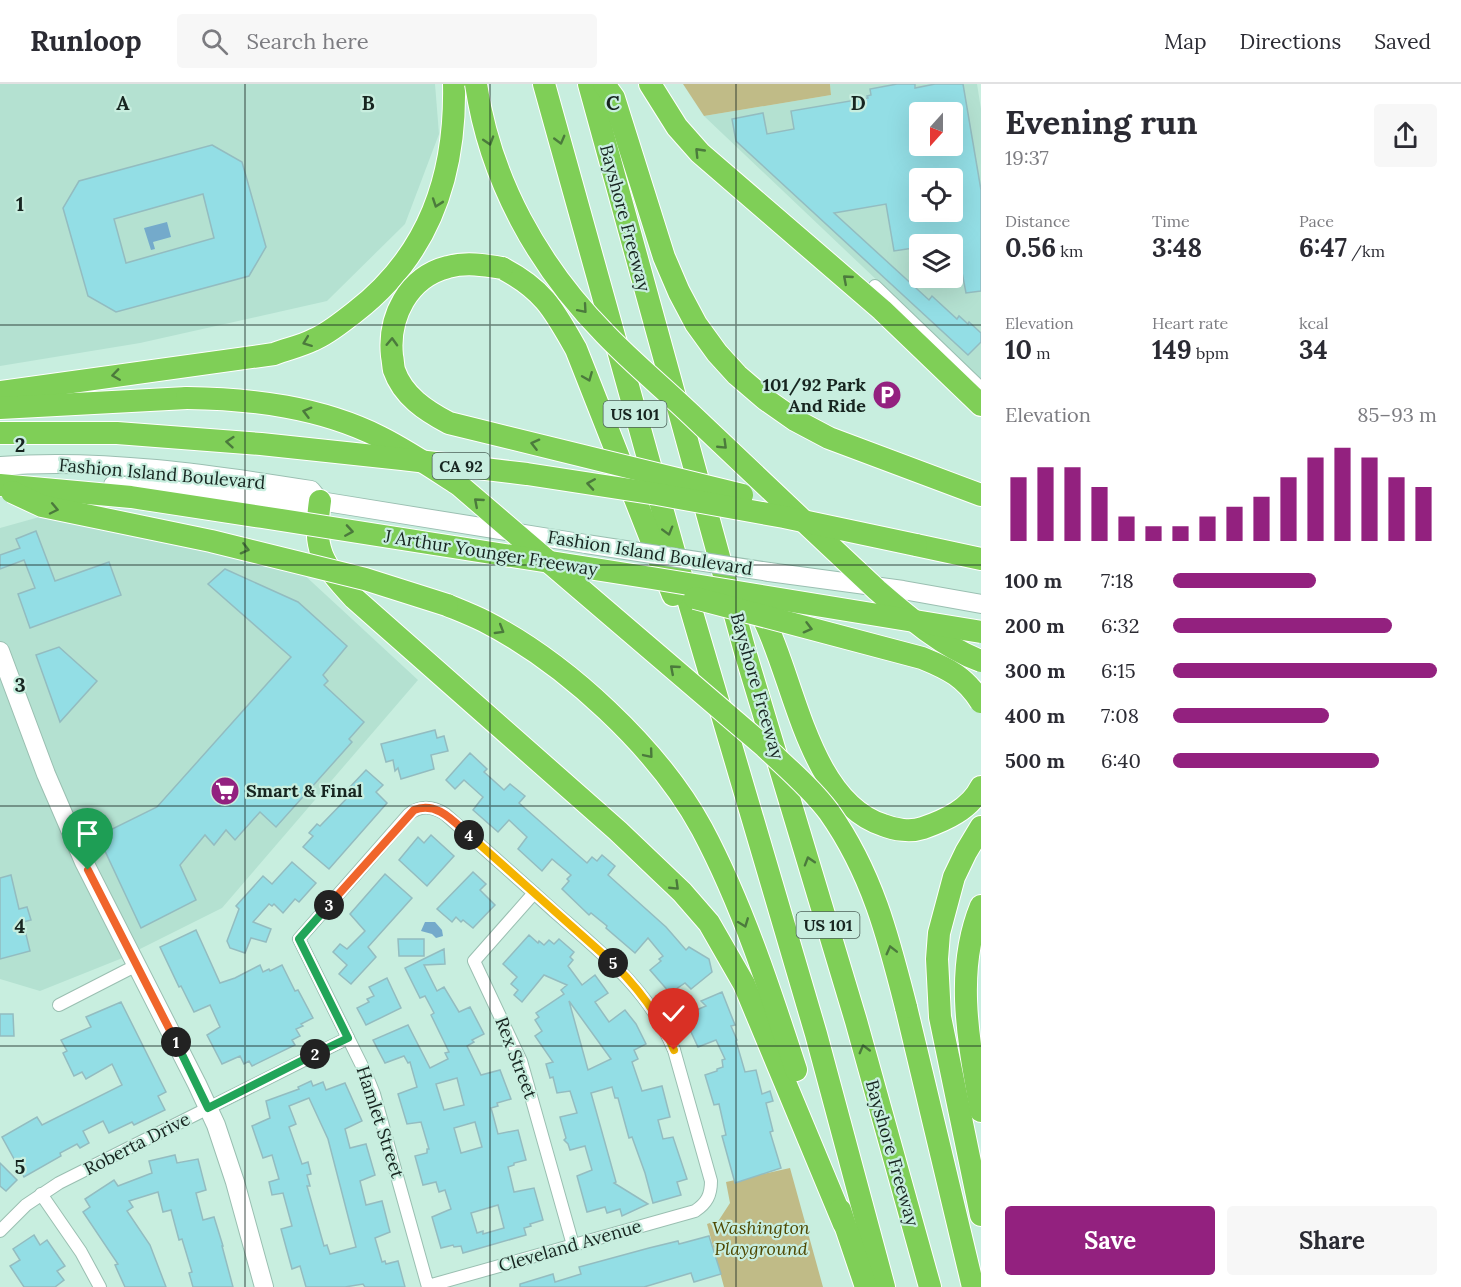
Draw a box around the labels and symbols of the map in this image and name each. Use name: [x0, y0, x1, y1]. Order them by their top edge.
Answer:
text: A: [116, 90, 130, 115]
text: B: [361, 90, 375, 115]
text: C: [606, 90, 620, 115]
text: D: [850, 90, 866, 115]
north arrow: [909, 102, 963, 156]
one-way arrow: [482, 135, 494, 146]
one-way arrow: [553, 135, 565, 145]
street label: Bayshore Freeway: [595, 142, 656, 294]
one-way arrow: [695, 148, 706, 158]
text: 1: [16, 191, 24, 216]
one-way arrow: [431, 197, 444, 208]
one-way arrow: [843, 275, 854, 286]
one-way arrow: [576, 302, 587, 313]
one-way arrow: [302, 335, 313, 347]
one-way arrow: [386, 338, 399, 347]
one-way arrow: [111, 369, 120, 381]
one-way arrow: [581, 371, 593, 382]
place label: 101/92 Park And Ride: [763, 373, 866, 417]
parking icon: 101/92 Park And Ride: [871, 379, 903, 411]
road number: US 101: [604, 401, 666, 427]
one-way arrow: [303, 406, 313, 419]
text: 2: [15, 432, 25, 457]
one-way arrow: [226, 436, 235, 449]
one-way arrow: [717, 438, 727, 449]
one-way arrow: [530, 439, 540, 452]
street label: Fashion Island Boulevard: [58, 453, 267, 494]
road number: CA 92: [432, 453, 490, 479]
one-way arrow: [586, 478, 595, 490]
one-way arrow: [474, 498, 485, 509]
one-way arrow: [49, 501, 59, 514]
one-way arrow: [344, 524, 354, 537]
street label: J Arthur Younger Freeway: [382, 524, 600, 581]
street label: Fashion Island Boulevard: [546, 525, 754, 580]
one-way arrow: [661, 525, 673, 536]
one-way arrow: [239, 542, 249, 555]
street label: Bayshore Freeway: [726, 610, 790, 762]
one-way arrow: [803, 620, 813, 633]
one-way arrow: [494, 623, 504, 635]
one-way arrow: [670, 666, 681, 677]
text: 3: [14, 672, 26, 697]
one-way arrow: [641, 747, 652, 758]
supermarket icon: Smart & Final: [209, 775, 241, 807]
place label: Smart & Final: [246, 779, 363, 802]
pin: [62, 808, 113, 870]
pin: 4: [454, 820, 484, 850]
one-way arrow: [804, 856, 816, 867]
one-way arrow: [667, 878, 678, 889]
pin: 3: [314, 890, 344, 920]
road number: US 101: [796, 912, 860, 938]
text: 4: [15, 913, 26, 938]
one-way arrow: [736, 917, 749, 928]
one-way arrow: [886, 945, 899, 955]
pin: 5: [598, 948, 628, 978]
pin: [648, 988, 699, 1050]
street label: Rex Street: [490, 1013, 543, 1102]
pin: 1: [161, 1027, 191, 1057]
pin: 2: [300, 1039, 330, 1069]
one-way arrow: [858, 1044, 871, 1054]
street label: Hamlet Street: [352, 1063, 409, 1181]
street label: Bayshore Freeway: [861, 1077, 925, 1229]
street label: Roberta Drive: [80, 1107, 194, 1180]
text: 5: [15, 1154, 26, 1179]
street label: Cleveland Avenue: [496, 1214, 644, 1277]
park label: Washington Playground: [712, 1216, 810, 1260]

